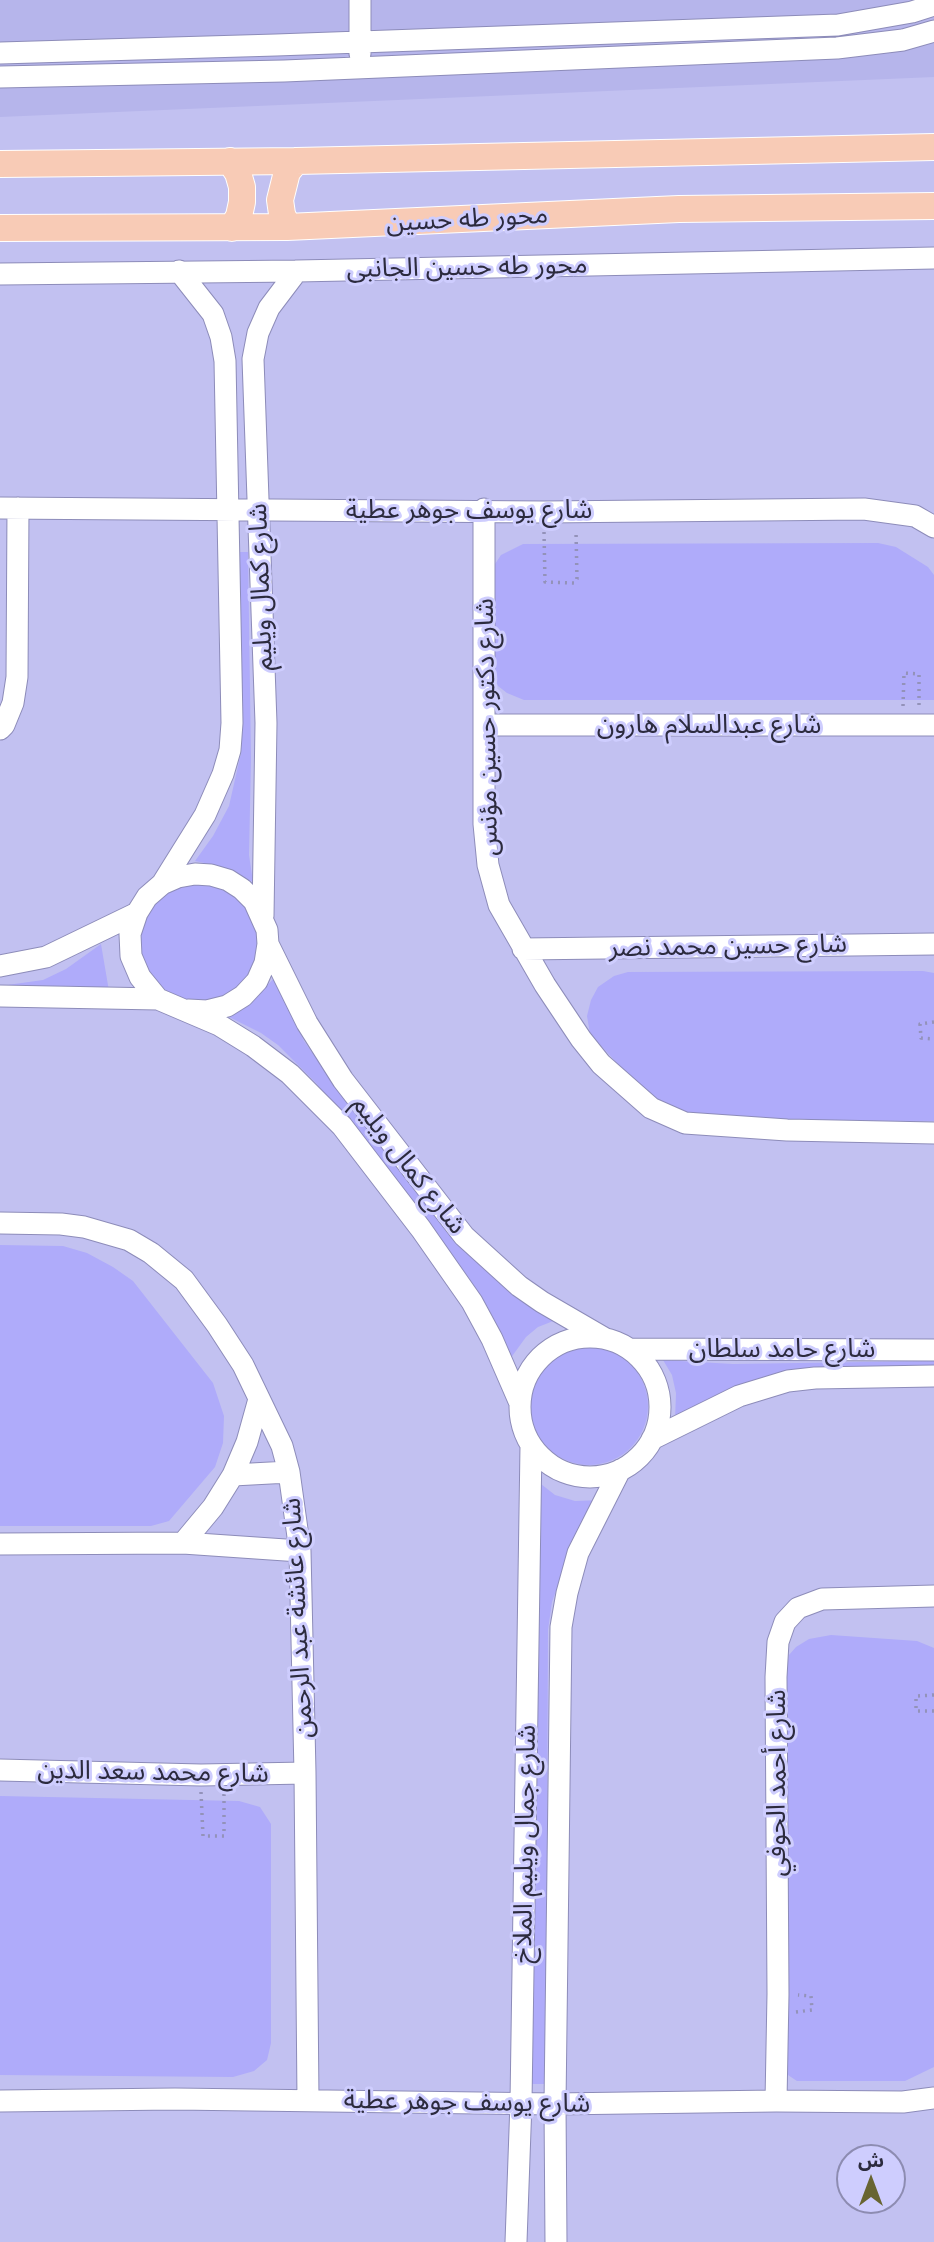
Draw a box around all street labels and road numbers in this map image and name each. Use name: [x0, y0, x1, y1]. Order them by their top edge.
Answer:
street label: محور طه حسين: [385, 199, 549, 239]
street label: محور طه حسين الجانبى: [346, 249, 588, 285]
street label: شارع يوسف جوهر عطية: [346, 494, 592, 526]
street label: شارع كمال ويليم: [242, 503, 280, 671]
street label: شارع دكتور حسين مؤنس: [469, 598, 505, 856]
street label: شارع عبدالسلام هارون: [597, 709, 821, 741]
street label: شارع حسين محمد نصر: [609, 928, 847, 964]
street label: شارع كمال ويليم: [345, 1090, 473, 1240]
street label: شارع حامد سلطان: [689, 1333, 875, 1365]
street label: شارع عائشة عبد الرحمن: [276, 1497, 320, 1739]
street label: شارع أحمد الحوفي: [761, 1689, 793, 1877]
street label: شارع جمال ويليم الملاخ: [507, 1724, 543, 1964]
street label: شارع محمد سعد الدين: [37, 1754, 269, 1790]
street label: شارع يوسف جوهر عطية: [343, 2084, 591, 2120]

